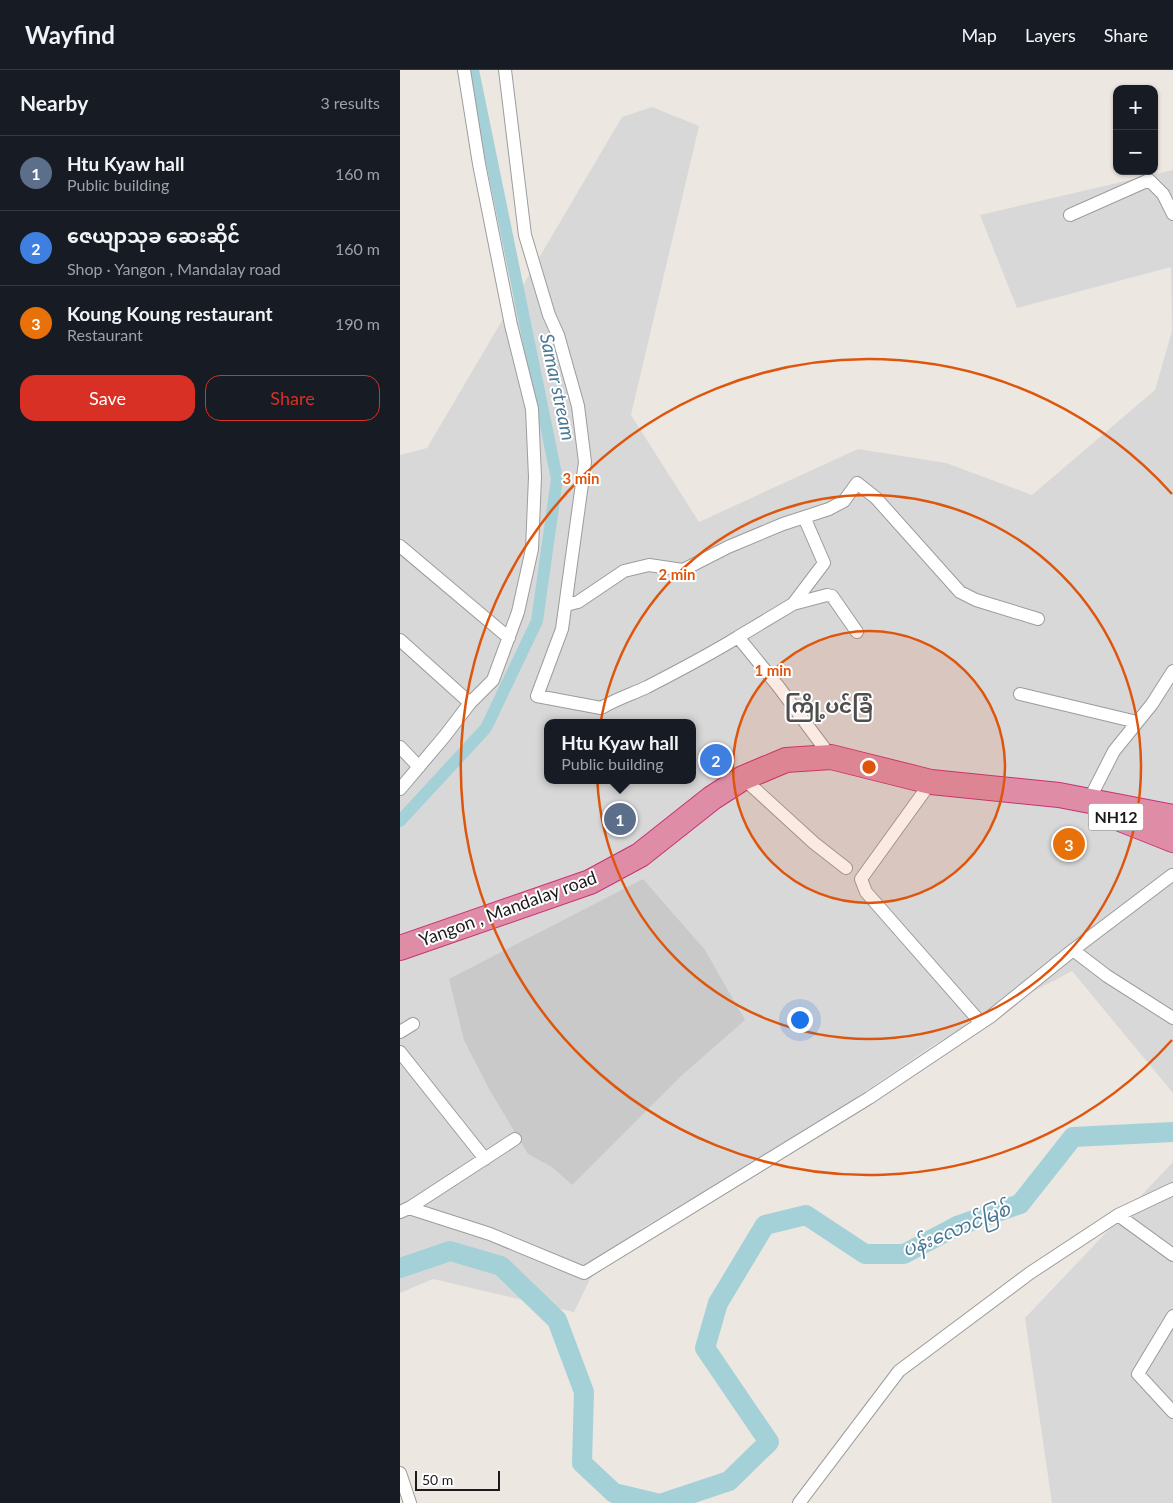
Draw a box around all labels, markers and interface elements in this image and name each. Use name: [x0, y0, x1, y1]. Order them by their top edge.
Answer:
text: Wayfind: [25, 20, 115, 49]
text: Map: [961, 24, 997, 46]
text: Layers: [1025, 24, 1076, 46]
text: Share: [1104, 24, 1148, 46]
map controls: [1113, 85, 1158, 175]
button: +: [1113, 85, 1158, 130]
text: Nearby: [20, 90, 88, 115]
text: 3 results: [320, 93, 380, 112]
button: −: [1113, 130, 1158, 175]
text: Htu Kyaw hall: [67, 152, 184, 175]
text: 1: [31, 164, 41, 183]
text: 160 m: [335, 164, 380, 183]
text: Public building: [67, 175, 169, 194]
text: ဇေယျာသုခ ဆေးဆိုင်: [67, 224, 240, 247]
text: 2: [31, 239, 41, 258]
text: 160 m: [335, 239, 380, 258]
text: Shop · Yangon , Mandalay road: [67, 259, 281, 278]
text: Koung Koung restaurant: [67, 302, 273, 325]
text: 3: [31, 314, 41, 333]
text: 190 m: [335, 314, 380, 333]
text: Restaurant: [67, 325, 143, 344]
water label: Samar stream: [536, 331, 581, 443]
button: Save: [20, 375, 195, 421]
button: Share: [205, 375, 380, 421]
text: 3 min: [562, 469, 600, 487]
text: 2 min: [658, 565, 696, 583]
text: 1 min: [754, 661, 792, 679]
district label: ကြို့ပင်ခြံ: [785, 693, 873, 722]
popup: [544, 719, 696, 784]
text: Htu Kyaw hall: [561, 731, 679, 754]
pin: 2: [700, 741, 732, 779]
text: Public building: [561, 754, 664, 773]
centre of rings: [860, 758, 878, 776]
pin: 1: [604, 800, 636, 838]
road number: NH12: [1088, 804, 1144, 830]
pin: 3: [1053, 825, 1085, 863]
street label: Yangon , Mandalay road: [416, 866, 599, 950]
your location: [787, 1007, 813, 1033]
water label: ပန်းလောင်မြစ်: [898, 1195, 1016, 1265]
scale bar: [415, 1468, 500, 1491]
text: 50 m: [422, 1471, 453, 1488]

